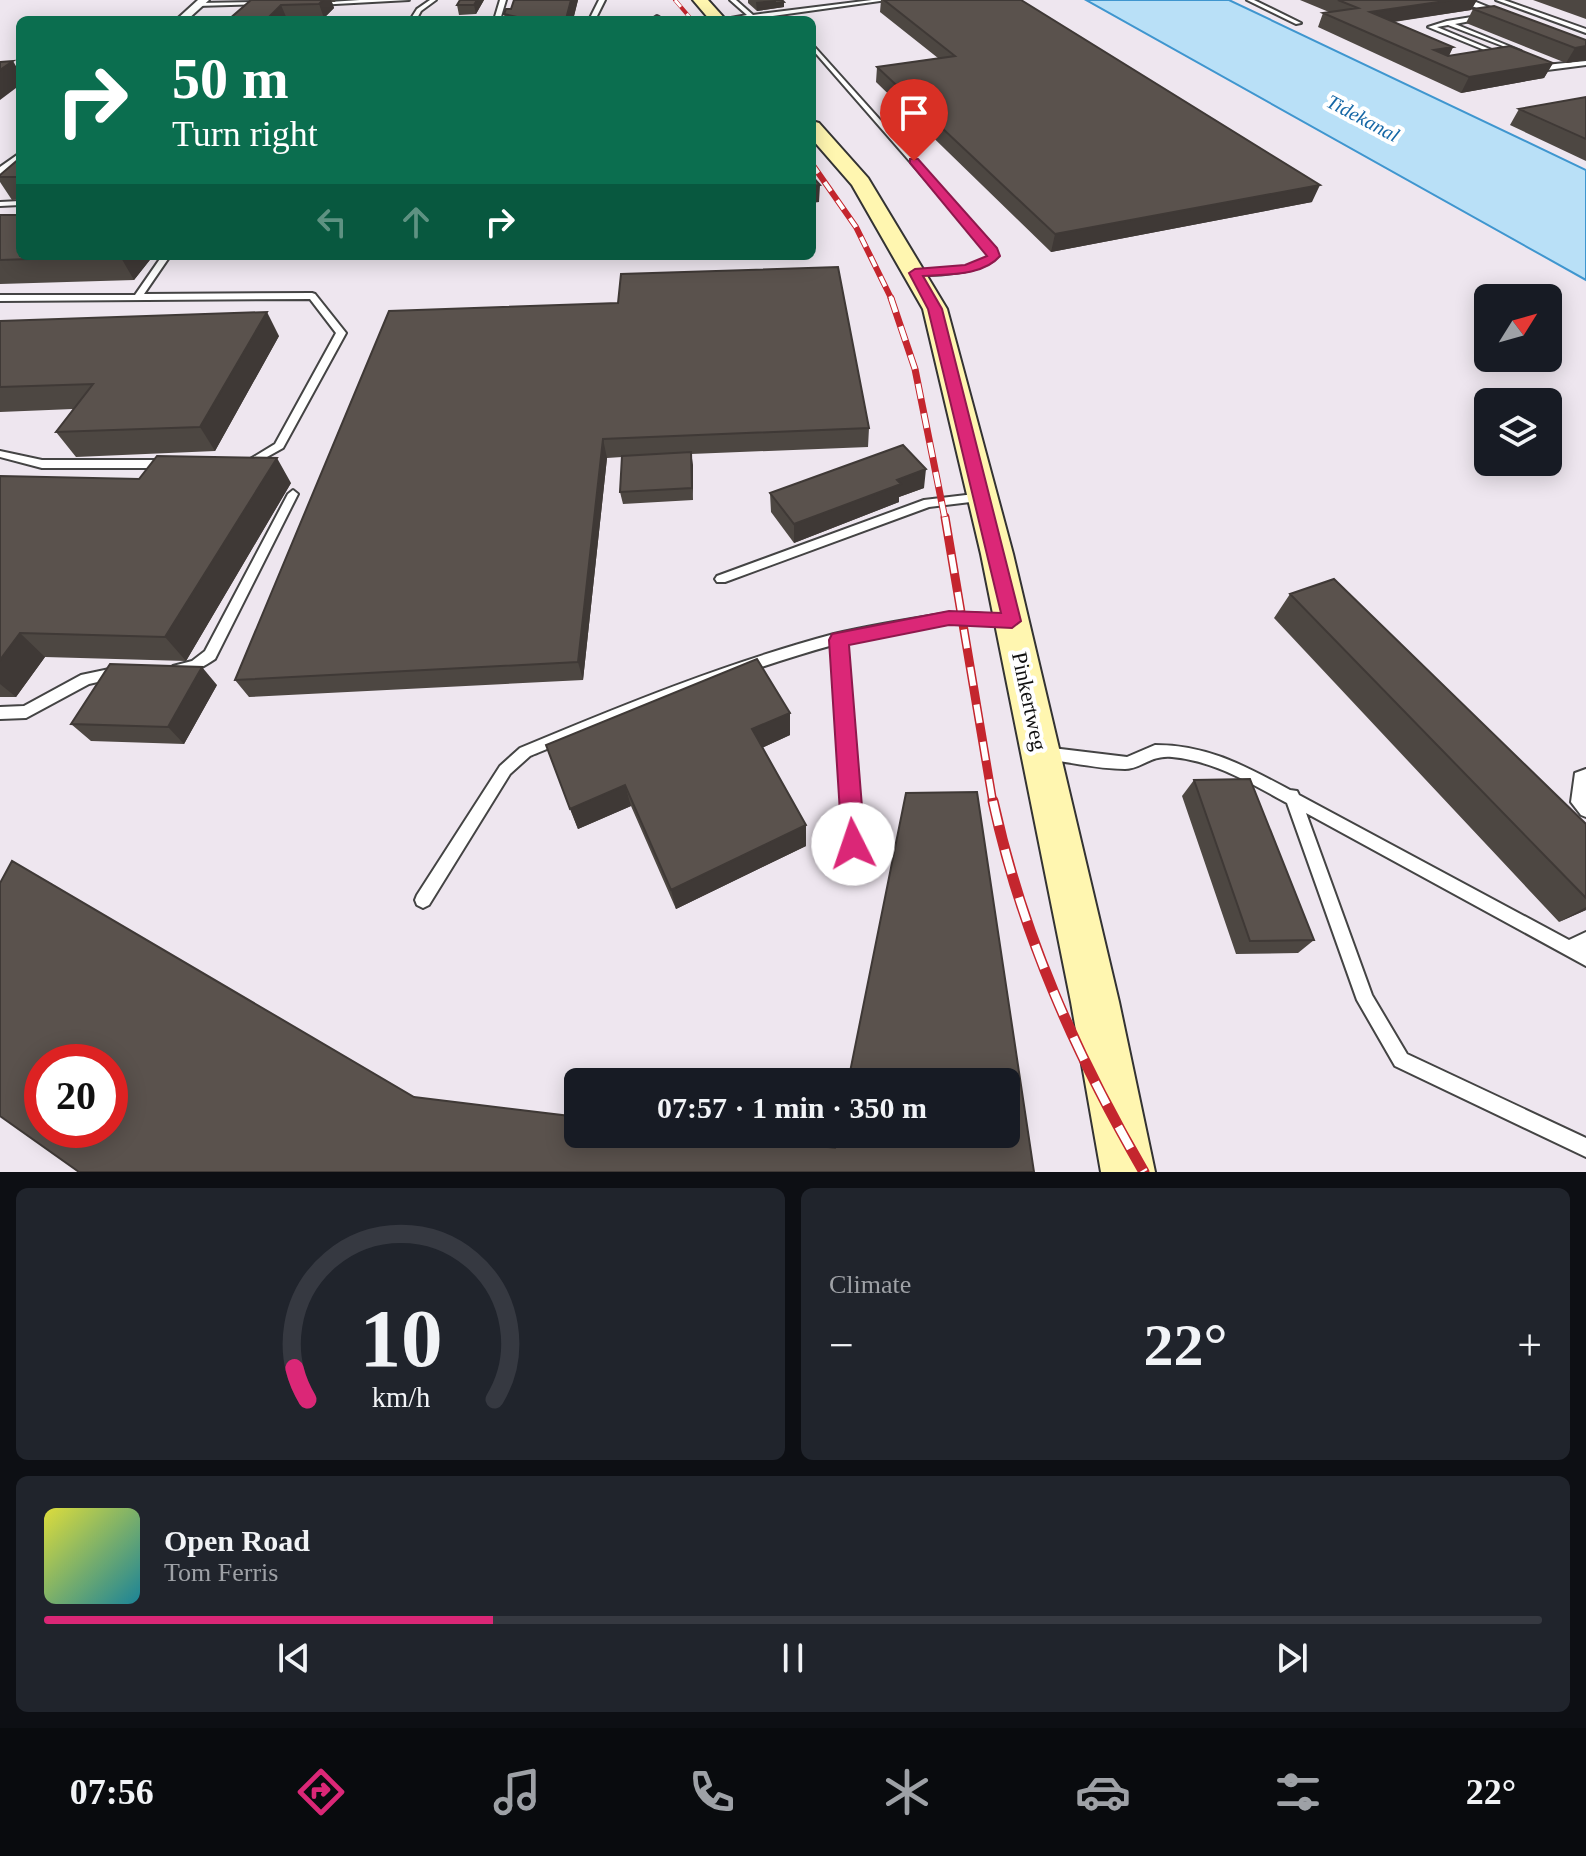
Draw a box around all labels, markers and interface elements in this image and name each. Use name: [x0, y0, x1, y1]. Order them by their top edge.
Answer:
icon: right: [40, 48, 144, 152]
text: 50 m: [172, 48, 289, 110]
pin: [880, 79, 948, 161]
water label: Tidekanal: [1323, 90, 1403, 146]
icon: arrive: [892, 91, 936, 135]
text: Turn right: [172, 114, 318, 154]
icon: left: [310, 200, 354, 244]
icon: ahead: [394, 200, 438, 244]
icon: right: [478, 200, 522, 244]
north arrow: [1474, 284, 1562, 372]
map controls: [1474, 284, 1562, 476]
button: layers: [1474, 388, 1562, 476]
street label: Pinkertweg: [1007, 649, 1052, 753]
position arrow: [811, 802, 895, 886]
speed limit sign: 20: [24, 1044, 128, 1148]
text: 07:57 · 1 min · 350 m: [657, 1091, 927, 1124]
text: Climate: [829, 1270, 911, 1299]
text: 10: [359, 1292, 442, 1384]
text: 22°: [1144, 1312, 1228, 1378]
text: −: [829, 1321, 854, 1370]
text: +: [1517, 1321, 1542, 1370]
text: km/h: [371, 1382, 430, 1413]
text: Open Road: [164, 1524, 310, 1557]
text: Tom Ferris: [164, 1558, 278, 1587]
icon: previous: [272, 1636, 316, 1680]
icon: pause: [771, 1636, 815, 1680]
icon: next: [1270, 1636, 1314, 1680]
icon: directions: [293, 1764, 349, 1820]
icon: music: [489, 1764, 545, 1820]
icon: phone: [684, 1764, 740, 1820]
icon: climate: [879, 1764, 935, 1820]
icon: car: [1075, 1764, 1131, 1820]
icon: filters: [1270, 1764, 1326, 1820]
text: 07:56: [70, 1772, 154, 1812]
text: 22°: [1466, 1772, 1516, 1812]

